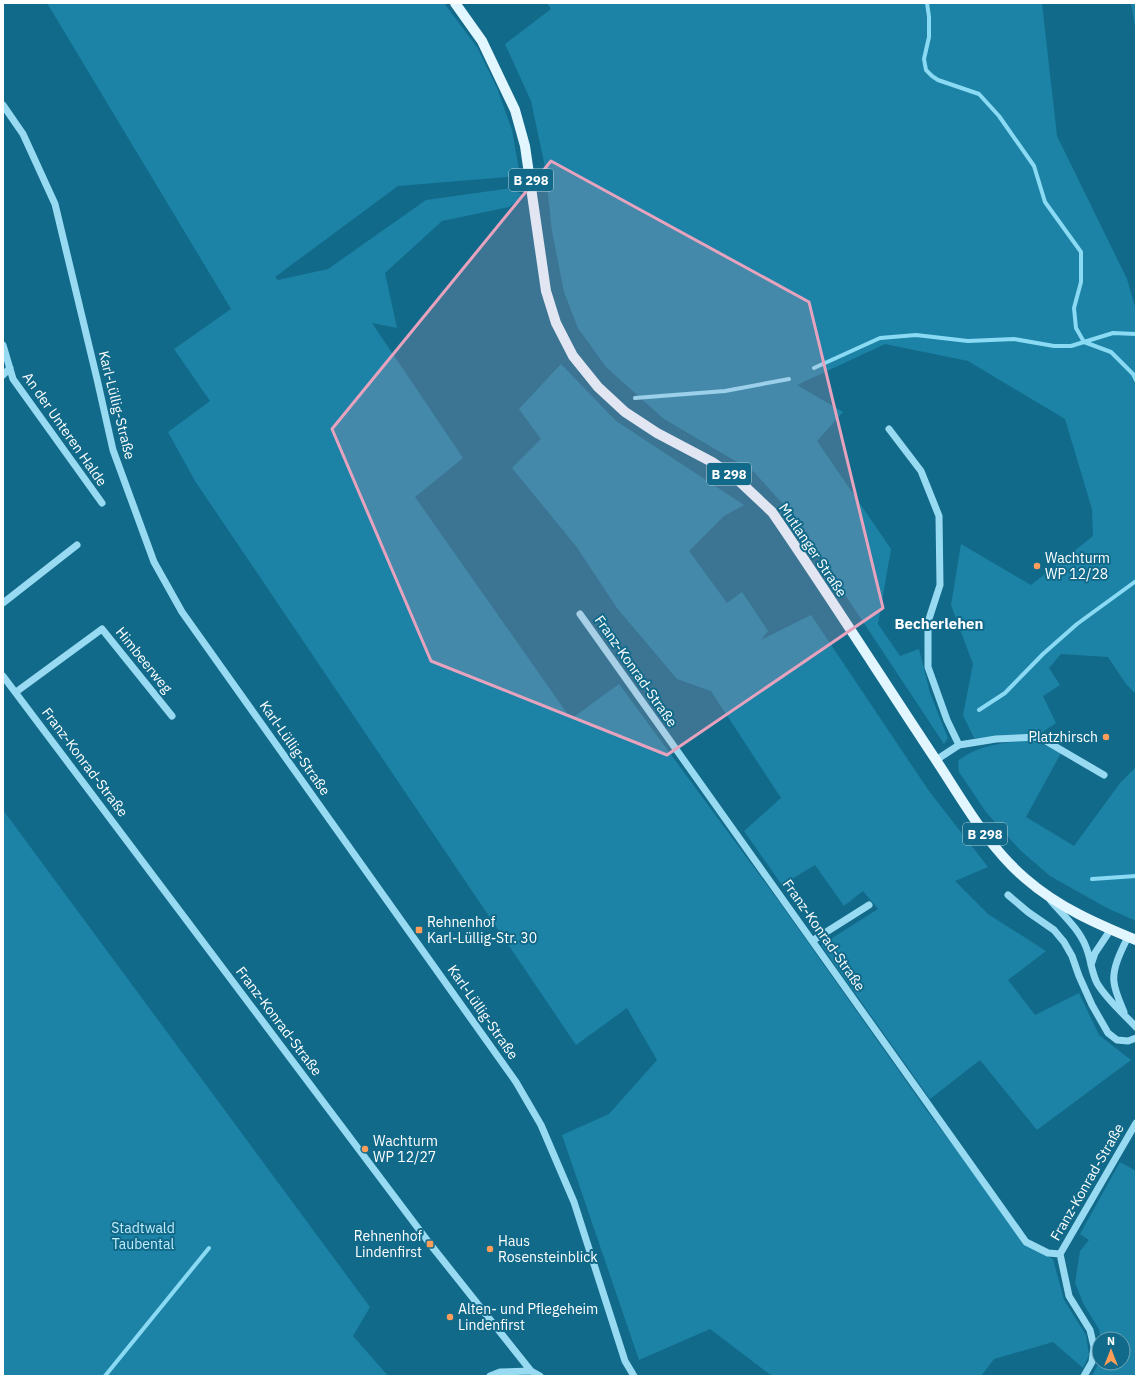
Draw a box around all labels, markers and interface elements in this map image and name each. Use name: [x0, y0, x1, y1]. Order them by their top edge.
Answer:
road number: B 298: [509, 169, 553, 191]
street label: Karl-Lüllig-Straße: [95, 349, 139, 462]
street label: An der Unteren Halde: [19, 368, 111, 490]
road number: B 298: [707, 463, 751, 485]
street label: Mutlanger Straße: [775, 500, 851, 601]
place label: Wachturm WP 12/28: [1045, 549, 1110, 583]
marker: Wachturm WP 12/28: [1032, 561, 1042, 571]
street label: Franz-Konrad-Straße: [591, 612, 682, 731]
district label: Becherlehen: [895, 614, 983, 633]
street label: Himbeerweg: [112, 623, 177, 697]
street label: Karl-Lüllig-Straße: [256, 697, 334, 799]
street label: Franz-Konrad-Straße: [38, 704, 132, 821]
place label: Platzhirsch: [1028, 728, 1098, 746]
marker: Platzhirsch: [1101, 732, 1111, 742]
road number: B 298: [963, 823, 1007, 845]
street label: Franz-Konrad-Straße: [779, 876, 870, 995]
place label: Rehnenhof Karl-Lüllig-Str. 30: [427, 913, 537, 947]
marker: Rehnenhof Karl-Lüllig-Str. 30: [414, 925, 424, 935]
street label: Karl-Lüllig-Straße: [444, 961, 522, 1063]
street label: Franz-Konrad-Straße: [232, 963, 326, 1080]
street label: Franz-Konrad-Straße: [1046, 1120, 1128, 1244]
place label: Wachturm WP 12/27: [373, 1132, 438, 1166]
marker: Wachturm WP 12/27: [360, 1144, 370, 1154]
park label: Stadtwald Taubental: [111, 1219, 175, 1253]
place label: Rehnenhof Lindenfirst: [354, 1227, 422, 1261]
place label: Haus Rosensteinblick: [498, 1232, 598, 1266]
marker: Rehnenhof Lindenfirst: [425, 1239, 435, 1249]
marker: Haus Rosensteinblick: [485, 1244, 495, 1254]
place label: Alten- und Pflegeheim Lindenfirst: [458, 1300, 598, 1334]
marker: Alten- und Pflegeheim Lindenfirst: [445, 1312, 455, 1322]
north arrow: [1091, 1331, 1131, 1371]
text: N: [1107, 1334, 1115, 1348]

